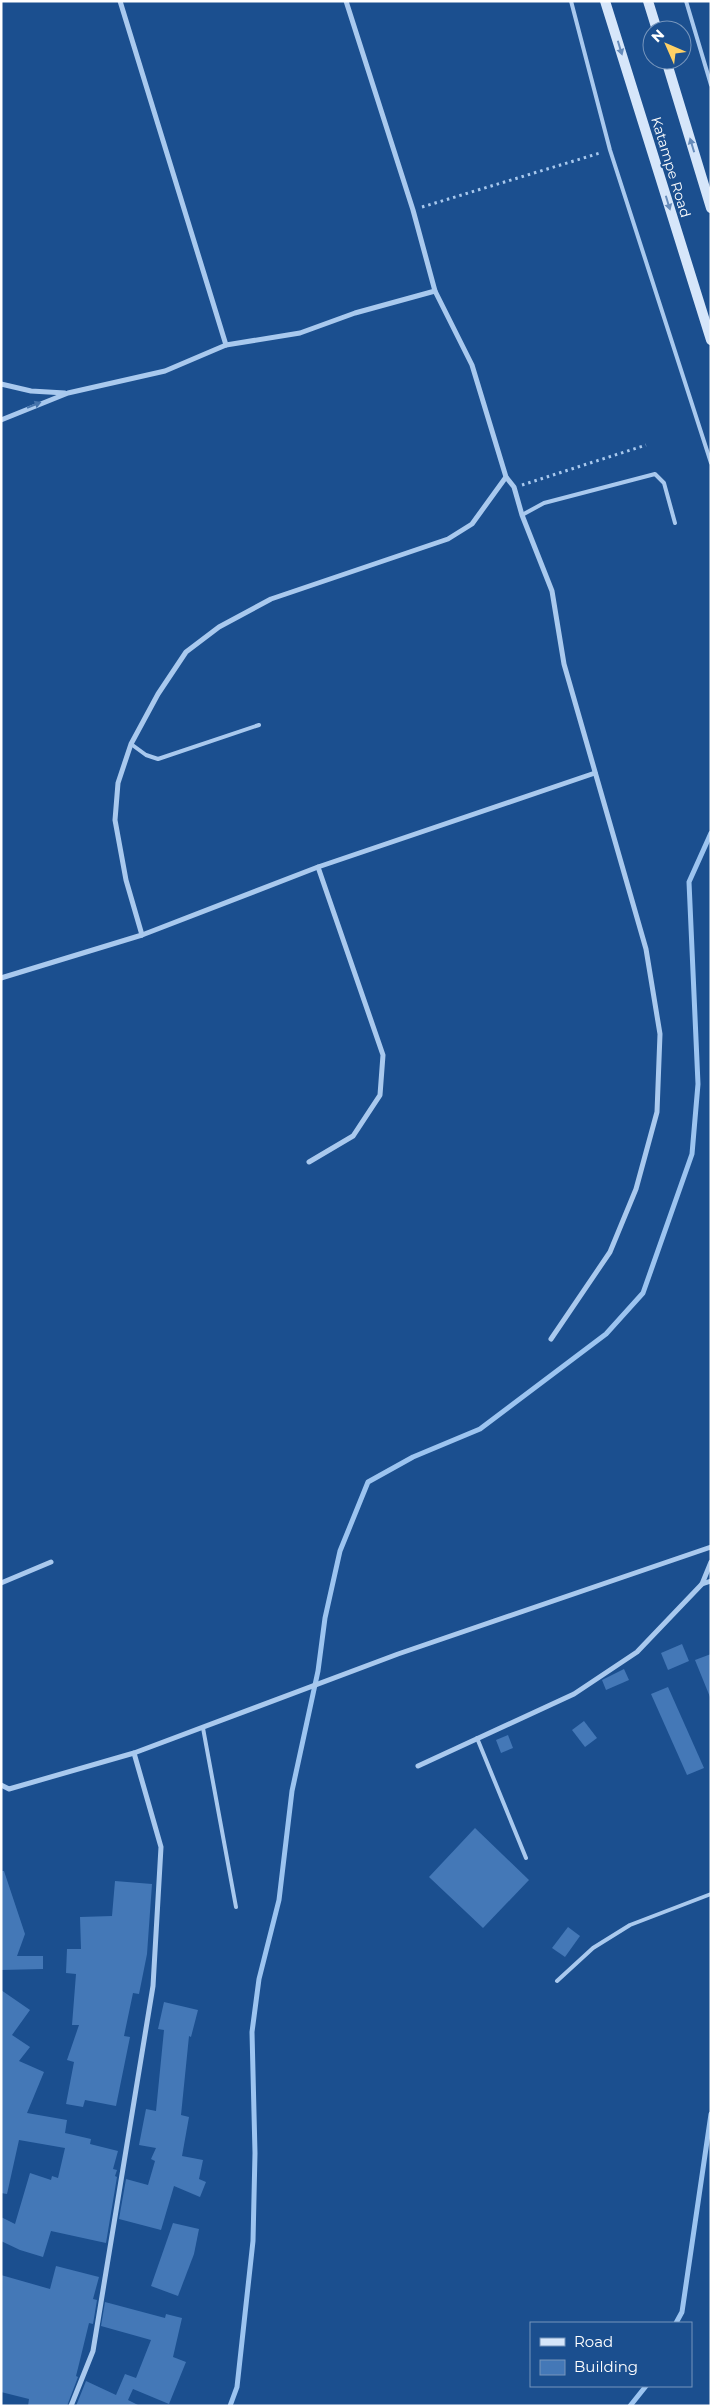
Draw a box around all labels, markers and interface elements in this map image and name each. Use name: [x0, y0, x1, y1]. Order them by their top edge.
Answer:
north arrow: [642, 20, 692, 70]
text: N: [647, 25, 668, 46]
one-way arrow: [616, 40, 624, 55]
street label: Katampe Road: [647, 114, 695, 220]
one-way arrow: [687, 137, 695, 152]
one-way arrow: [664, 196, 672, 211]
one-way arrow: [27, 401, 41, 409]
legend: [530, 2322, 692, 2387]
text: Road: [574, 2332, 613, 2351]
text: Building: [574, 2357, 638, 2376]

